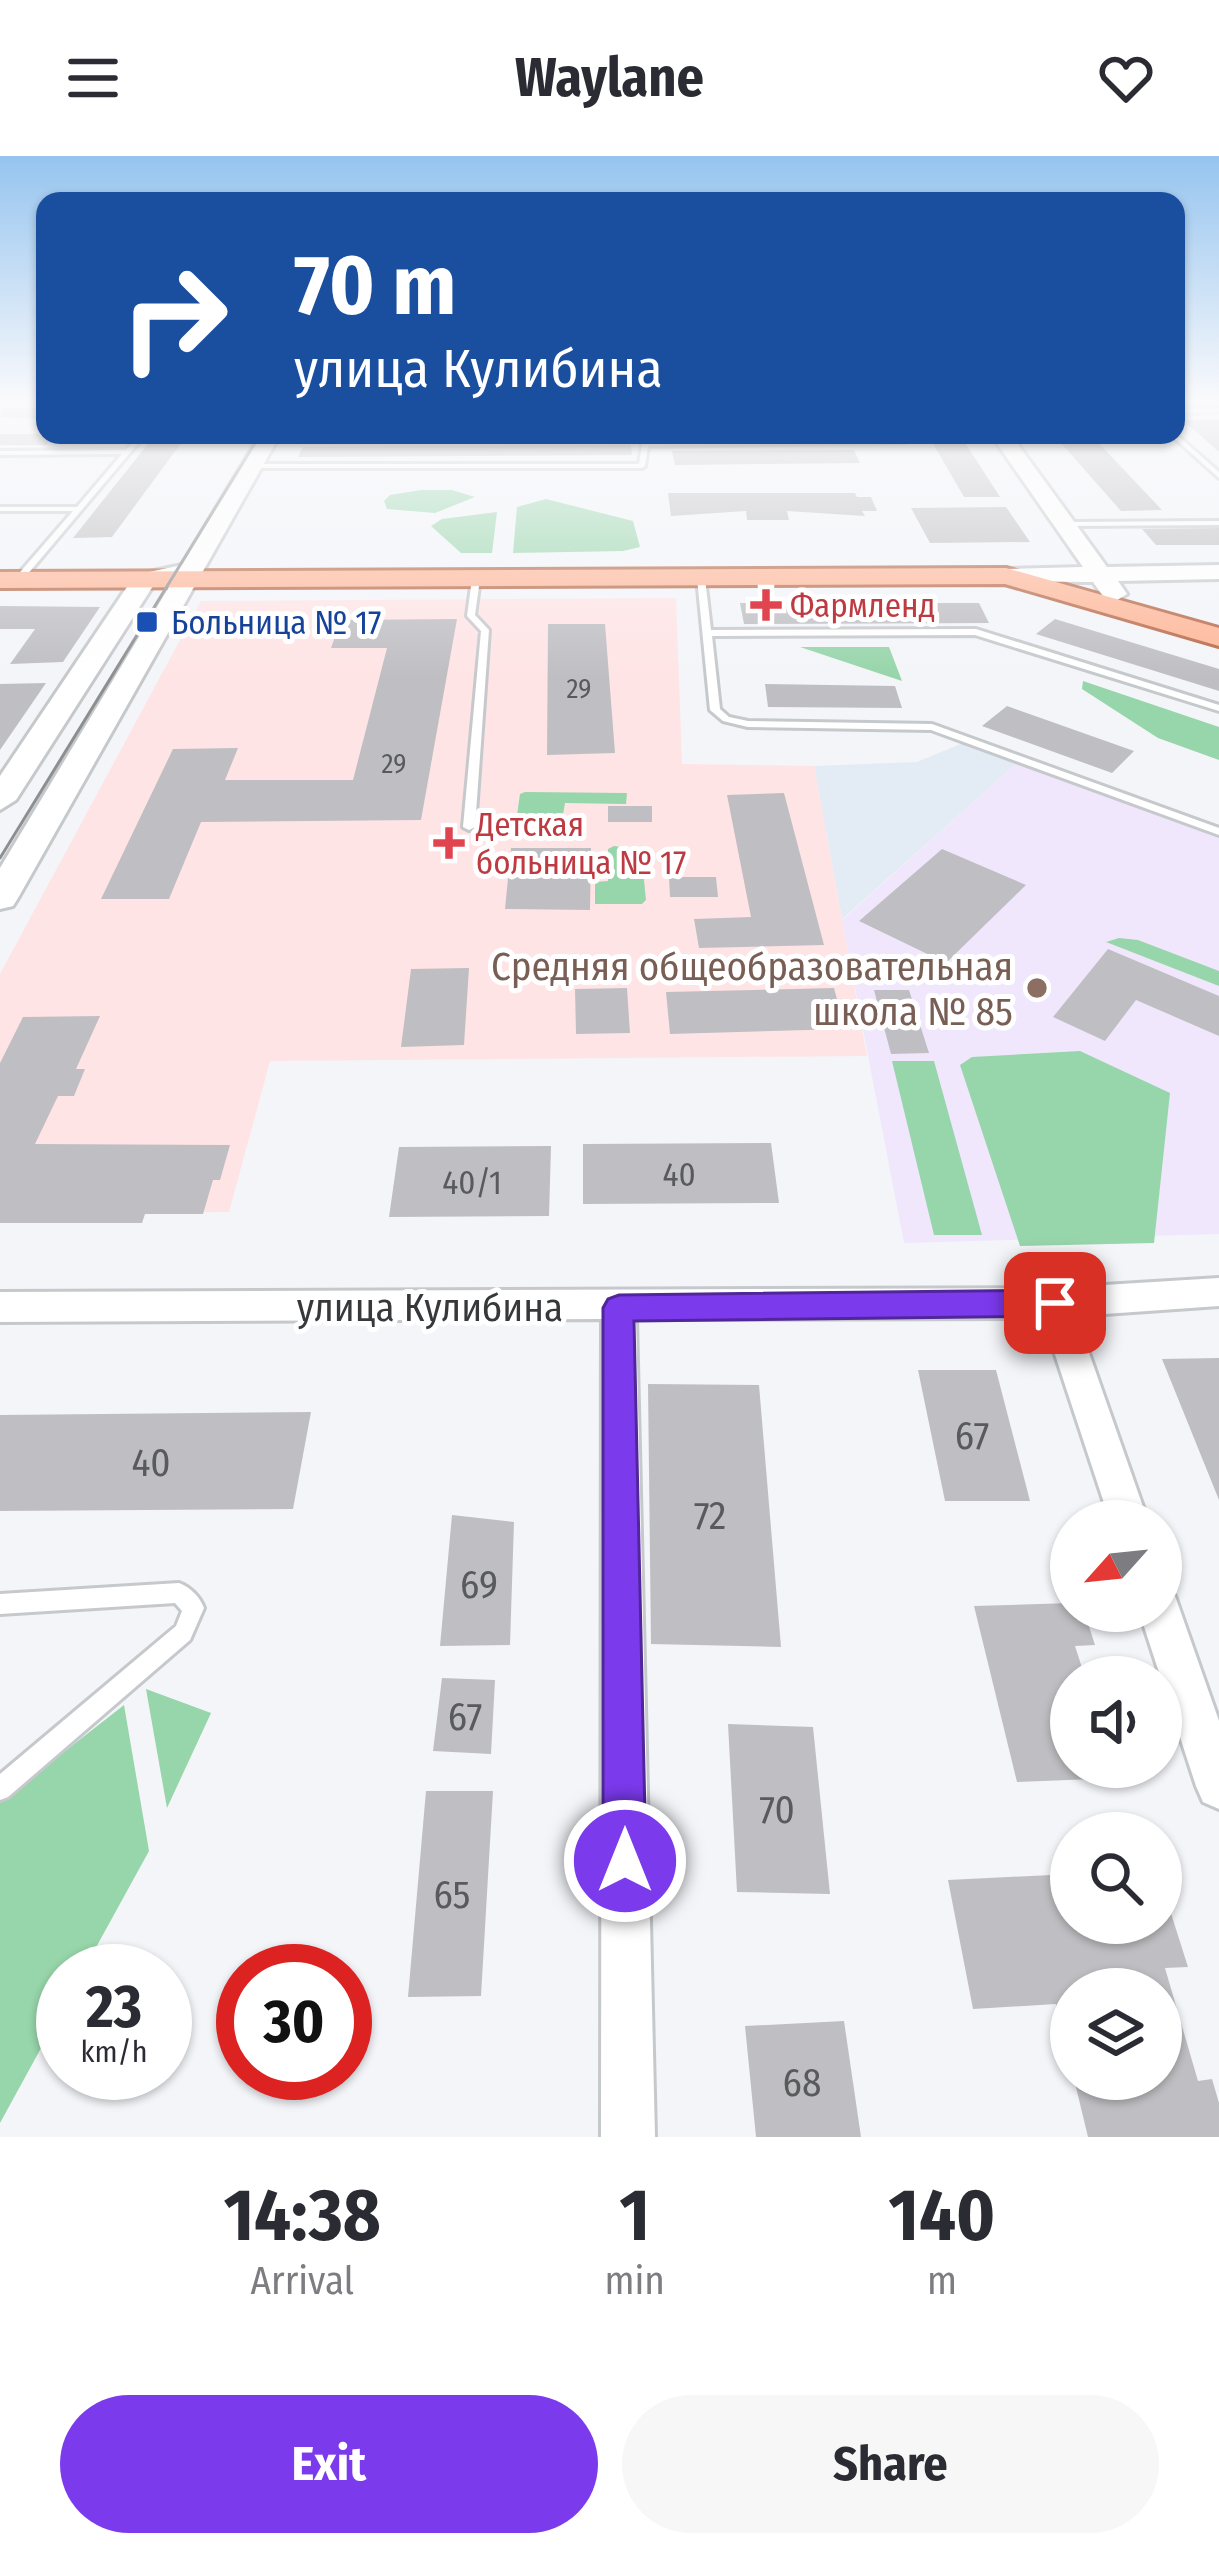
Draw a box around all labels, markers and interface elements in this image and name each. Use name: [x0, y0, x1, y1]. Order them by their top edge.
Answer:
icon: menu: [60, 45, 126, 111]
icon: heart: [1093, 45, 1159, 111]
text: Waylane: [515, 46, 704, 110]
text: 70 m: [294, 235, 456, 336]
icon: right: [96, 240, 252, 396]
text: улица Кулибина: [294, 337, 663, 401]
place label: Фармленд: [790, 586, 935, 626]
marker: Фармленд: [753, 592, 779, 618]
place label: Больница № 17: [171, 603, 381, 643]
marker: Больница № 17: [134, 609, 160, 635]
house number: 29: [567, 673, 591, 705]
house number: 29: [382, 748, 406, 780]
place label: Детская больница № 17: [475, 805, 686, 883]
marker: Детская больница № 17: [433, 827, 465, 859]
place label: Средняя общеобразовательная школа № 85: [491, 944, 1013, 1035]
marker: Средняя общеобразовательная школа № 85: [1024, 975, 1050, 1001]
house number: 40: [662, 1155, 696, 1195]
house number: 40/1: [442, 1163, 502, 1203]
pin: [1004, 1252, 1106, 1354]
icon: arrive: [1022, 1270, 1088, 1336]
street label: улица Кулибина: [297, 1285, 563, 1331]
house number: 67: [955, 1413, 989, 1459]
house number: 40: [131, 1440, 171, 1486]
house number: 72: [694, 1493, 726, 1539]
north arrow: [1050, 1500, 1182, 1632]
map controls: [1050, 1500, 1182, 2100]
house number: 69: [460, 1562, 498, 1608]
button: sound: [1050, 1656, 1182, 1788]
house number: 67: [448, 1694, 482, 1740]
house number: 70: [759, 1787, 795, 1833]
position arrow: [562, 1798, 688, 1924]
button: search: [1050, 1812, 1182, 1944]
house number: 65: [433, 1872, 471, 1918]
speed limit sign: 30: [216, 1944, 372, 2100]
button: layers: [1050, 1968, 1182, 2100]
text: 23: [86, 1971, 142, 2043]
text: km/h: [81, 2034, 147, 2070]
house number: 68: [783, 2060, 821, 2106]
text: 14:38: [224, 2173, 381, 2259]
text: 1: [619, 2173, 650, 2259]
text: 140: [889, 2173, 995, 2259]
text: Arrival: [251, 2258, 354, 2304]
text: min: [605, 2258, 665, 2304]
text: m: [927, 2258, 957, 2304]
button: Exit: [60, 2395, 598, 2533]
button: Share: [622, 2395, 1159, 2533]

